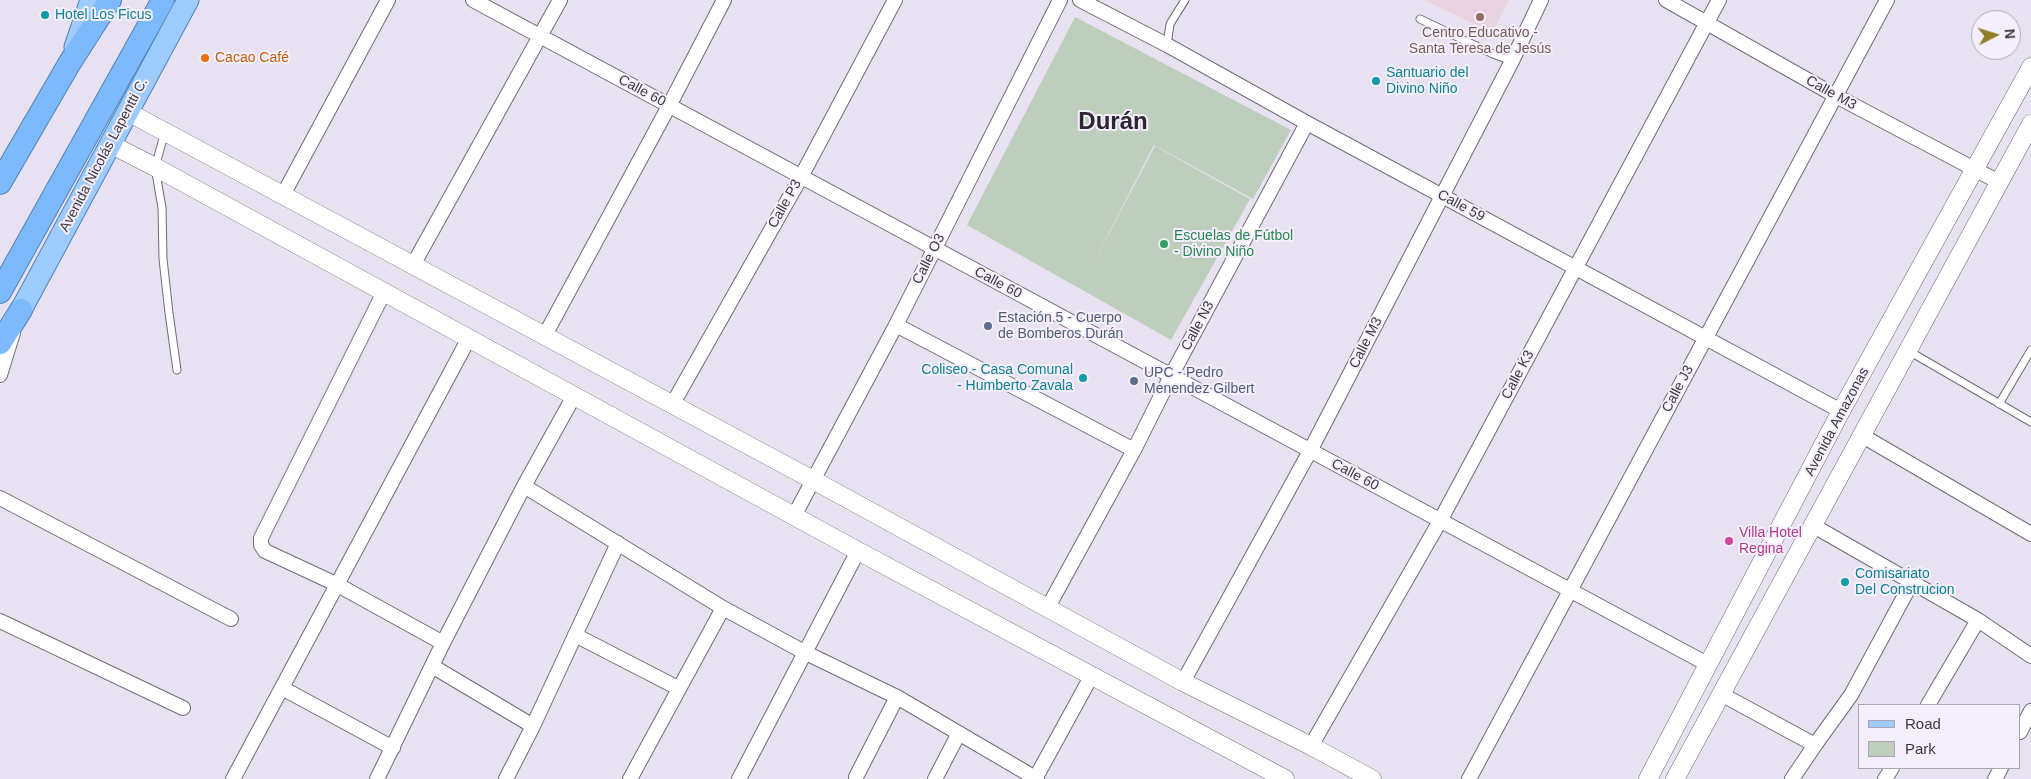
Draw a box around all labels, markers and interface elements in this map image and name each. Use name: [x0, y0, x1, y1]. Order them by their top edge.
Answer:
place label: Hotel Los Ficus: [55, 7, 151, 23]
marker: Hotel Los Ficus: [39, 9, 51, 21]
north arrow: [1971, 10, 2021, 60]
marker: Centro Educativo - Santa Teresa de Jesús: [1474, 11, 1486, 23]
place label: Centro Educativo - Santa Teresa de Jesús: [1409, 25, 1551, 58]
text: N: [2002, 28, 2018, 40]
place label: Cacao Café: [215, 50, 289, 66]
marker: Cacao Café: [199, 52, 211, 64]
place label: Santuario del Divino Niño: [1386, 65, 1469, 98]
street label: Calle 60: [615, 72, 669, 110]
street label: Calle M3: [1803, 72, 1859, 114]
street label: Avenida Nicolás Lapentti C.: [56, 75, 152, 235]
marker: Santuario del Divino Niño: [1370, 75, 1382, 87]
district label: Durán: [1078, 108, 1148, 136]
street label: Calle P3: [765, 177, 805, 231]
street label: Calle 59: [1434, 187, 1488, 225]
place label: Escuelas de Fútbol - Divino Niño: [1174, 228, 1293, 260]
street label: Calle O3: [909, 231, 949, 287]
marker: Escuelas de Fútbol - Divino Niño: [1158, 238, 1170, 250]
street label: Calle 60: [971, 264, 1025, 302]
street label: Calle N3: [1178, 298, 1218, 354]
place label: Estación 5 - Cuerpo de Bomberos Durán: [998, 310, 1123, 342]
street label: Calle M3: [1346, 315, 1386, 371]
marker: Estación 5 - Cuerpo de Bomberos Durán: [982, 320, 994, 332]
street label: Calle K3: [1498, 348, 1538, 402]
place label: Coliseo - Casa Comunal - Humberto Zavala: [921, 362, 1073, 394]
street label: Calle J3: [1659, 363, 1697, 415]
place label: UPC - Pedro Menendez Gilbert: [1144, 365, 1255, 398]
street label: Avenida Amazonas: [1801, 365, 1873, 479]
marker: Coliseo - Casa Comunal - Humberto Zavala: [1077, 372, 1089, 384]
marker: UPC - Pedro Menendez Gilbert: [1128, 375, 1140, 387]
street label: Calle 60: [1328, 456, 1382, 494]
place label: Villa Hotel Regina: [1739, 525, 1802, 558]
marker: Villa Hotel Regina: [1723, 535, 1735, 547]
place label: Comisariato Del Construcion: [1855, 566, 1955, 598]
marker: Comisariato Del Construcion: [1839, 576, 1851, 588]
legend: [1858, 704, 2021, 769]
text: Road: [1905, 715, 1941, 732]
text: Park: [1905, 740, 1936, 757]

